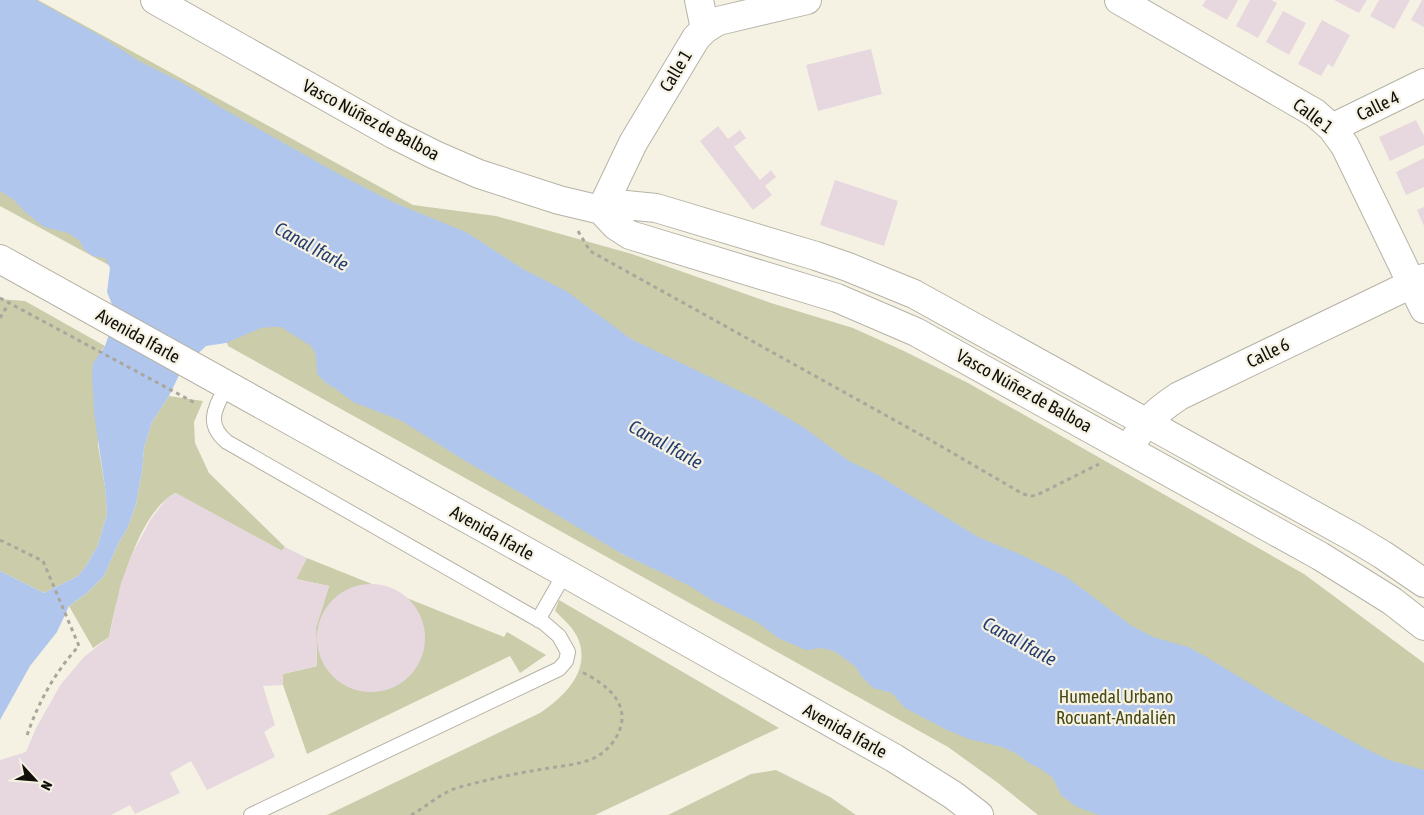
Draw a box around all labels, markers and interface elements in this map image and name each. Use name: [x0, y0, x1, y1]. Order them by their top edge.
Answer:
street label: Calle 1: [655, 46, 696, 95]
street label: Vasco Núñez de Balboa: [299, 75, 443, 165]
street label: Calle 4: [1353, 86, 1403, 125]
street label: Calle 1: [1289, 94, 1338, 138]
water label: Canal Ifarle: [271, 217, 353, 275]
street label: Avenida Ifarle: [93, 304, 184, 367]
street label: Calle 6: [1243, 333, 1293, 372]
street label: Vasco Núñez de Balboa: [953, 345, 1096, 437]
water label: Canal Ifarle: [625, 415, 707, 473]
street label: Avenida Ifarle: [447, 501, 538, 564]
water label: Canal Ifarle: [979, 612, 1061, 670]
park label: Humedal Urbano Rocuant-Andalién: [1056, 686, 1176, 728]
street label: Avenida Ifarle: [800, 699, 891, 762]
north arrow: [10, 755, 60, 805]
text: N: [38, 778, 56, 793]

